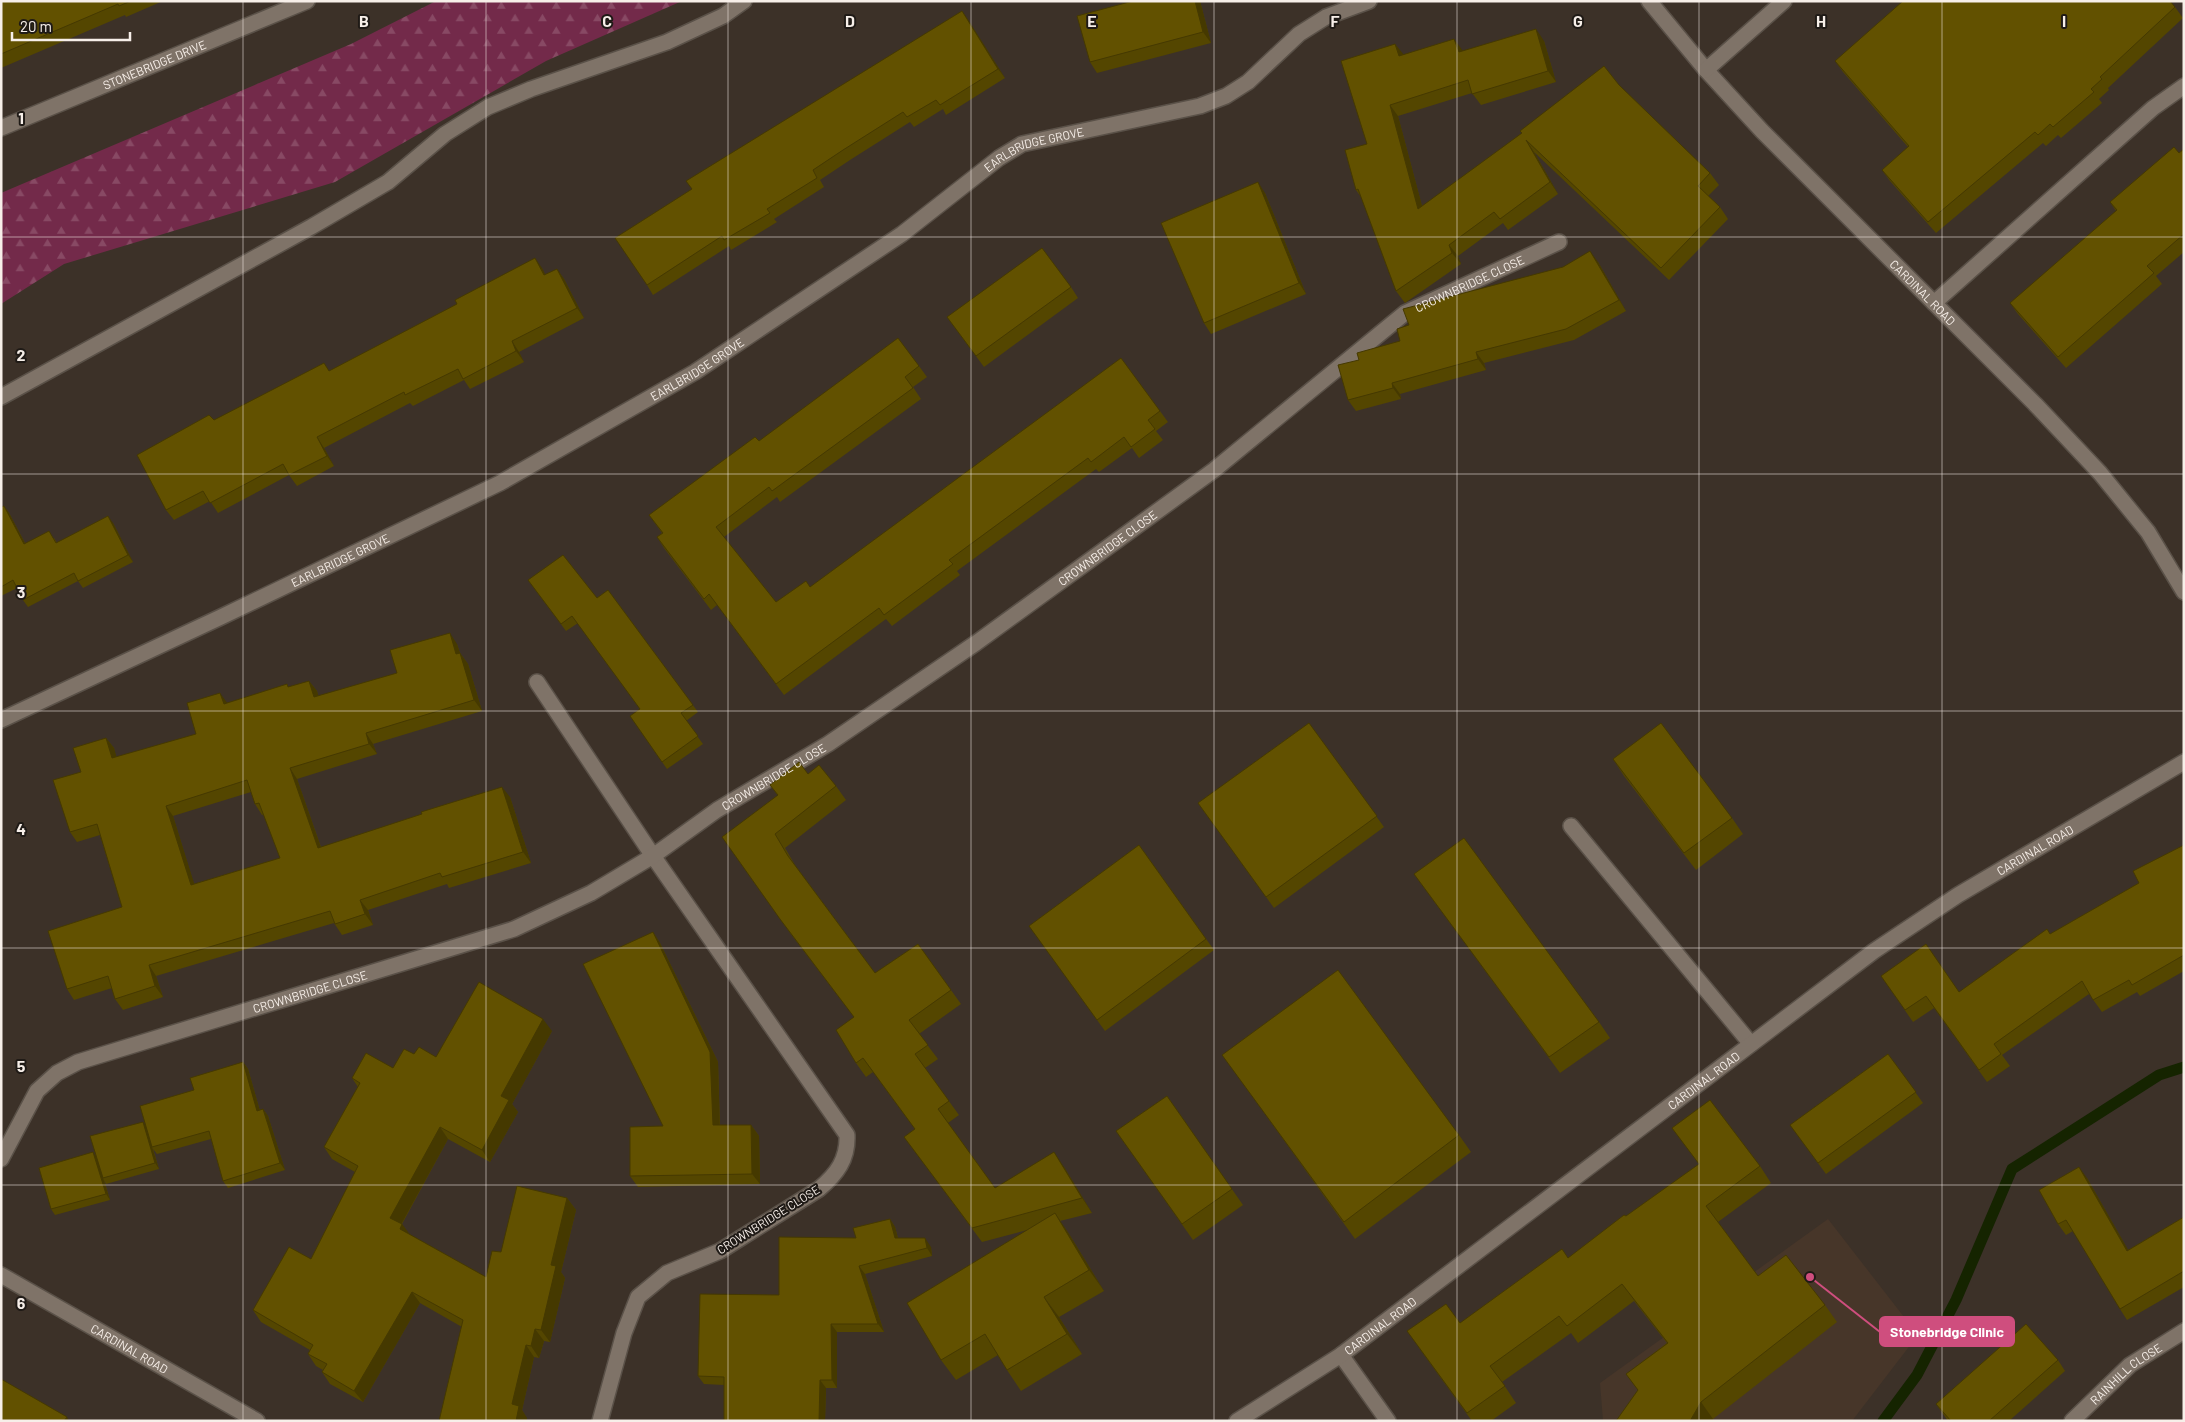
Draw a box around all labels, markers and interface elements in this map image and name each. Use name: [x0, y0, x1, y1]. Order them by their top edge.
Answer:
scale bar: [12, 10, 130, 42]
text: B: [359, 11, 369, 30]
text: C: [602, 11, 612, 30]
text: D: [845, 11, 855, 30]
text: E: [1087, 11, 1097, 30]
text: F: [1331, 11, 1340, 30]
text: G: [1573, 11, 1583, 30]
text: H: [1816, 11, 1826, 30]
text: I: [2062, 11, 2066, 30]
text: 20 m: [20, 17, 52, 35]
street label: STONEBRIDGE DRIVE: [101, 37, 208, 92]
text: 1: [18, 108, 24, 127]
street label: EARLBRIDGE GROVE: [981, 124, 1085, 174]
street label: CROWNBRIDGE CLOSE: [1412, 252, 1526, 315]
street label: CARDINAL ROAD: [1887, 256, 1959, 328]
street label: EARLBRIDGE GROVE: [648, 335, 746, 403]
text: 2: [17, 345, 26, 364]
street label: CROWNBRIDGE CLOSE: [1055, 507, 1159, 588]
street label: EARLBRIDGE GROVE: [289, 530, 392, 589]
text: 3: [17, 582, 25, 601]
street label: CROWNBRIDGE CLOSE: [719, 740, 828, 813]
text: 4: [16, 819, 26, 838]
street label: CARDINAL ROAD: [1994, 822, 2076, 878]
street label: CROWNBRIDGE CLOSE: [251, 967, 369, 1015]
street label: CARDINAL ROAD: [1665, 1049, 1742, 1112]
text: 5: [17, 1056, 26, 1075]
street label: CROWNBRIDGE CLOSE: [714, 1182, 822, 1256]
text: 6: [17, 1293, 26, 1312]
street label: CARDINAL ROAD: [1341, 1294, 1419, 1357]
callout: Stonebridge Clinic: [1880, 1317, 2014, 1346]
street label: CARDINAL ROAD: [88, 1321, 171, 1376]
text: Stonebridge Clinic: [1890, 1323, 2004, 1340]
street label: RAINHILL CLOSE: [2087, 1340, 2164, 1407]

